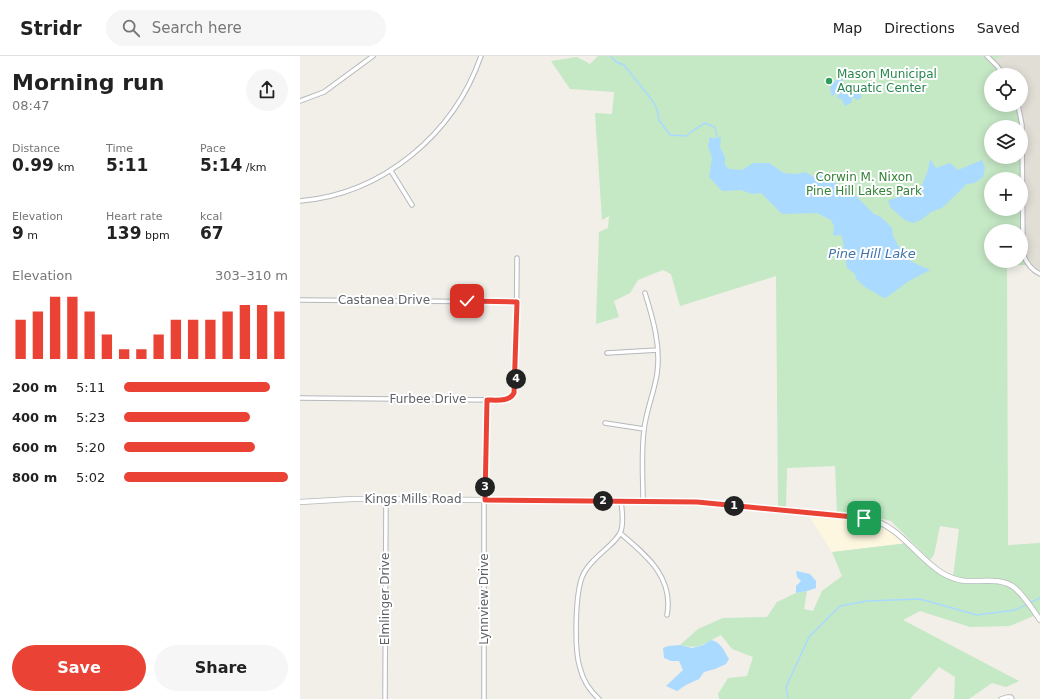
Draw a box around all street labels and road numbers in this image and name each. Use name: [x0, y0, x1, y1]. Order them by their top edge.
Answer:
street label: Castanea Drive: [338, 293, 430, 307]
street label: Furbee Drive: [390, 392, 466, 406]
street label: Kings Mills Road: [364, 492, 462, 506]
street label: Elmlinger Drive: [378, 553, 392, 645]
street label: Lynnview Drive: [477, 553, 491, 645]

